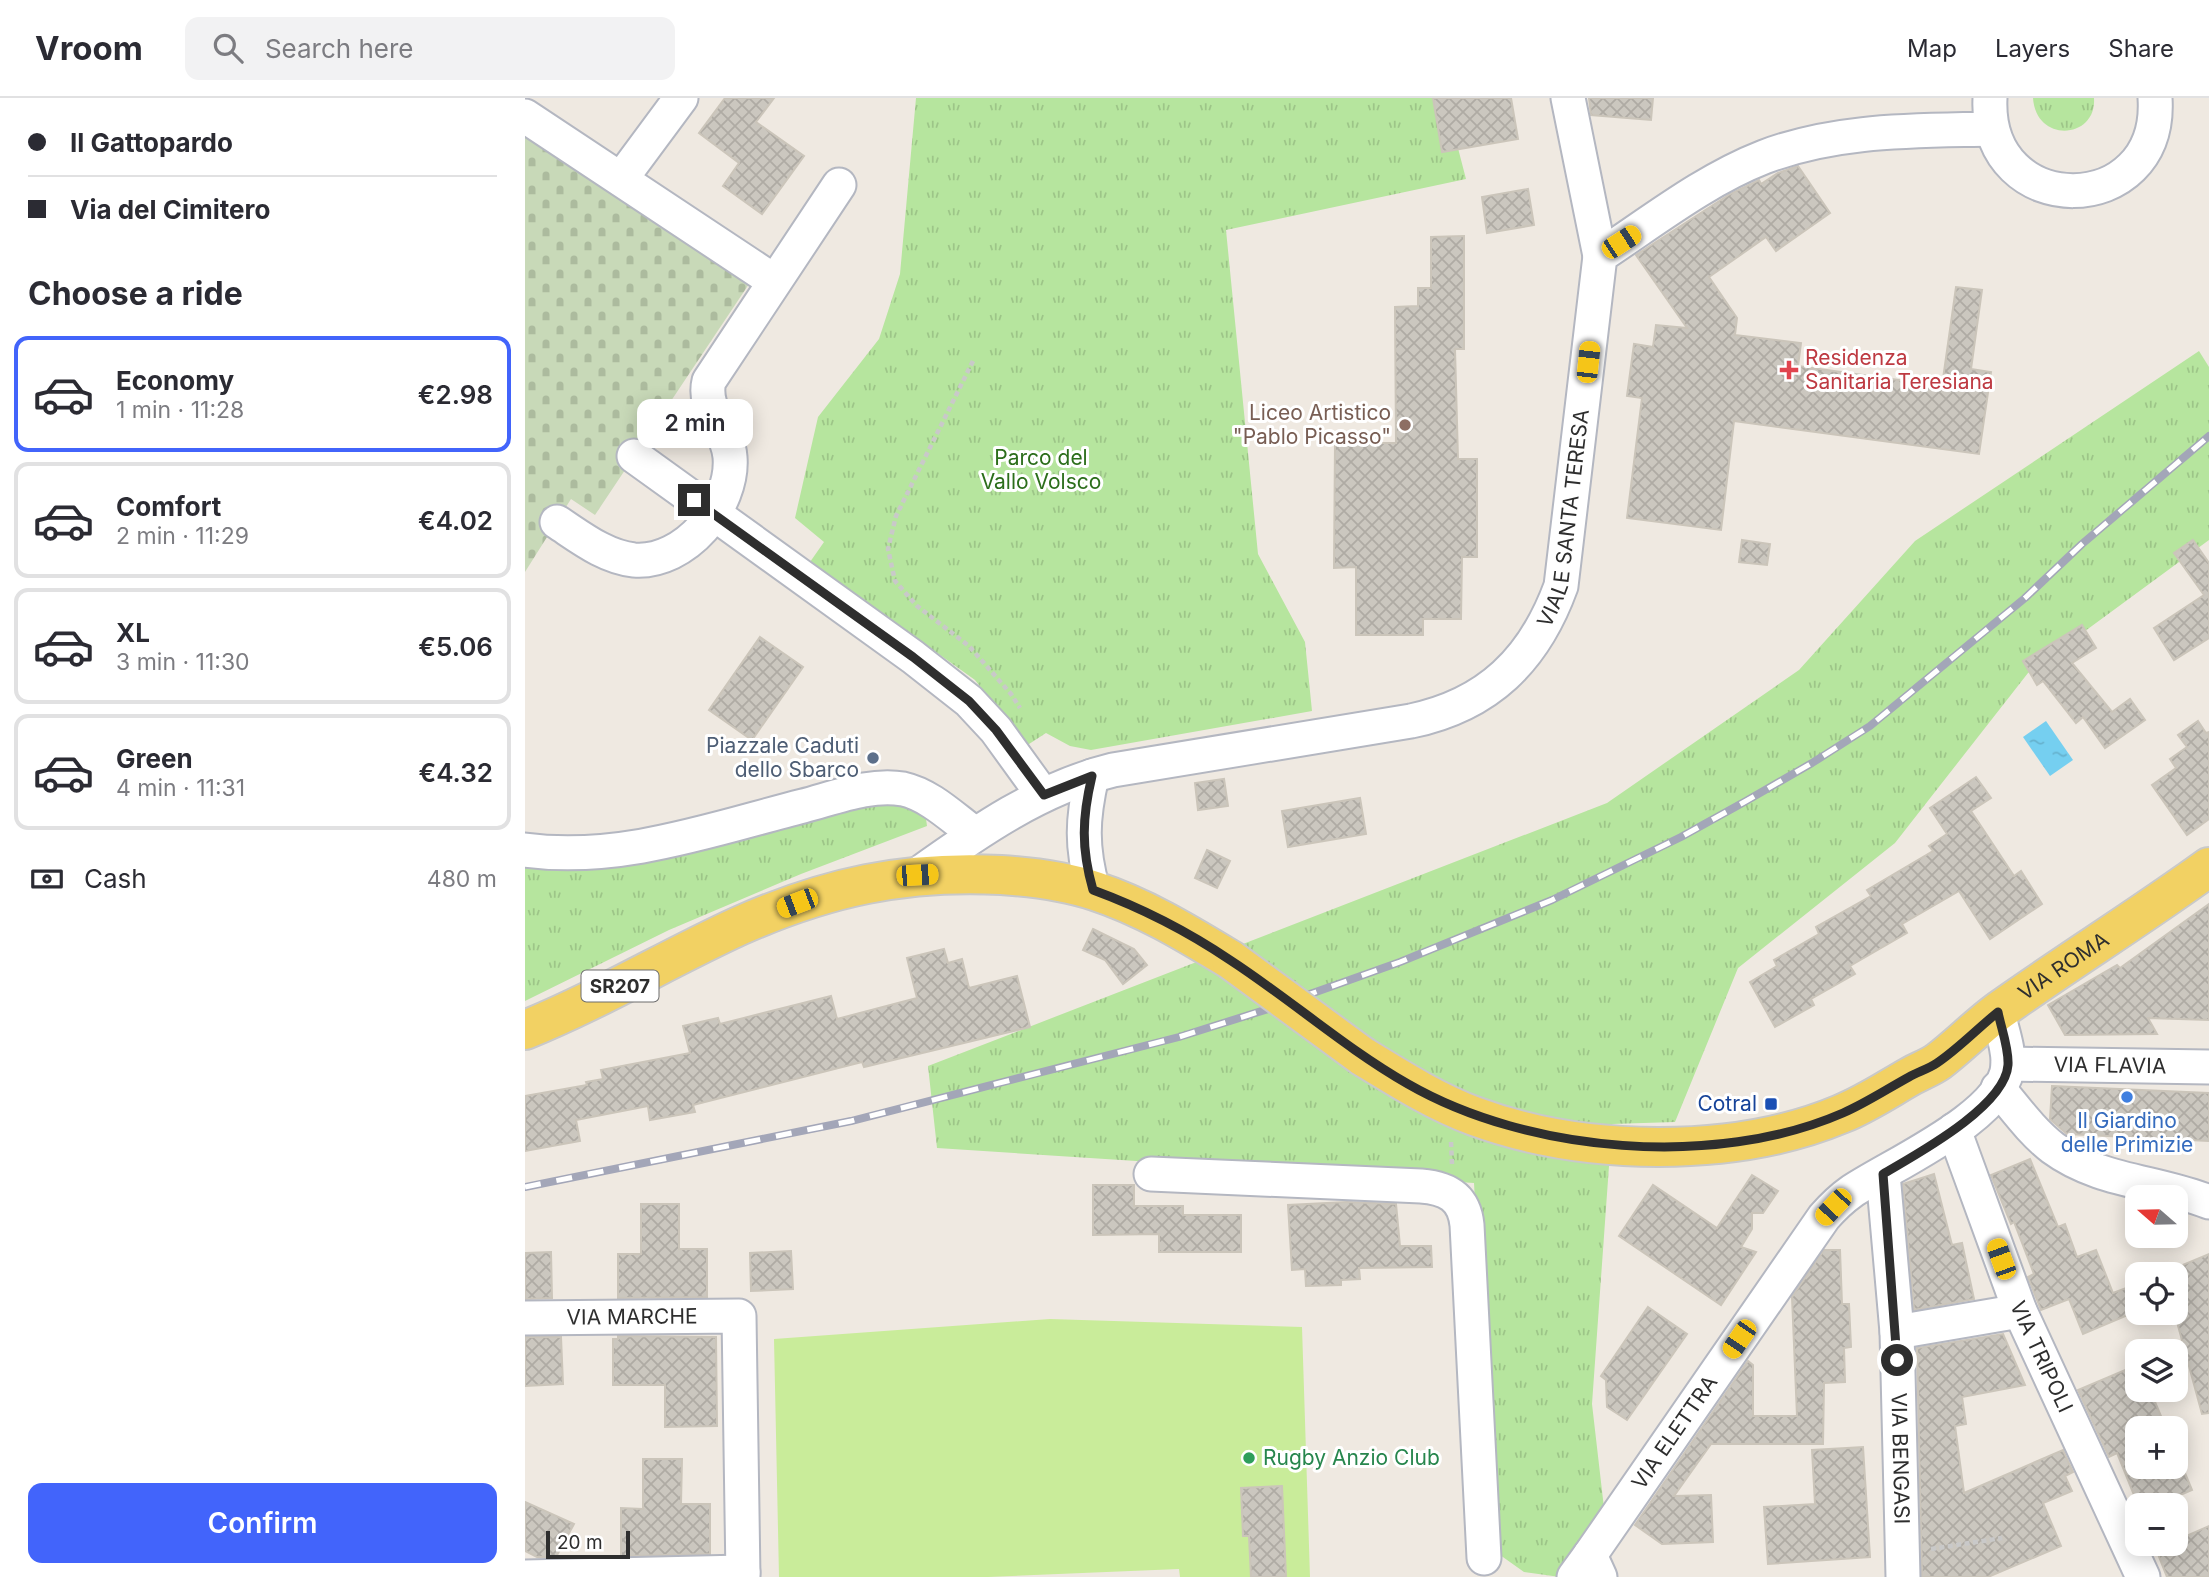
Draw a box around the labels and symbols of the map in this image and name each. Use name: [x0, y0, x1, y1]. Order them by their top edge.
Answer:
car: [1598, 222, 1645, 262]
car: [1576, 340, 1601, 384]
place label: Residenza Sanitaria Teresiana: [1805, 345, 1994, 394]
marker: Residenza Sanitaria Teresiana: [1779, 360, 1799, 380]
callout: 2 min: [636, 398, 752, 448]
place label: Liceo Artistico "Pablo Picasso": [1233, 400, 1391, 449]
street label: VIALE SANTA TERESA: [1532, 408, 1594, 631]
marker: Liceo Artistico "Pablo Picasso": [1397, 417, 1413, 433]
park label: Parco del Vallo Volsco: [981, 445, 1101, 494]
route end: [678, 484, 710, 516]
place label: Piazzale Caduti dello Sbarco: [706, 733, 859, 782]
marker: Piazzale Caduti dello Sbarco: [865, 750, 881, 766]
car: [896, 863, 939, 887]
car: [774, 886, 821, 920]
street label: VIA ROMA: [2013, 927, 2113, 1005]
road number: SR207: [581, 971, 659, 1002]
street label: VIA FLAVIA: [2054, 1052, 2166, 1078]
marker: Il Giardino delle Primizie: [2119, 1089, 2135, 1105]
place label: Cotral: [1697, 1091, 1757, 1116]
marker: Cotral: [1763, 1096, 1779, 1112]
place label: Il Giardino delle Primizie: [2061, 1108, 2193, 1157]
car: [1811, 1184, 1856, 1230]
north arrow: [2125, 1185, 2187, 1248]
car: [1984, 1236, 2019, 1282]
street label: VIA TRIPOLI: [2005, 1297, 2078, 1416]
street label: VIA MARCHE: [566, 1303, 698, 1330]
car: [1719, 1316, 1760, 1362]
route start: [1881, 1344, 1913, 1376]
street label: VIA ELETTRA: [1626, 1370, 1722, 1494]
street label: VIA BENGASI: [1886, 1392, 1915, 1524]
place label: Rugby Anzio Club: [1263, 1445, 1440, 1470]
marker: Rugby Anzio Club: [1241, 1450, 1257, 1466]
scale bar: [546, 1528, 630, 1560]

